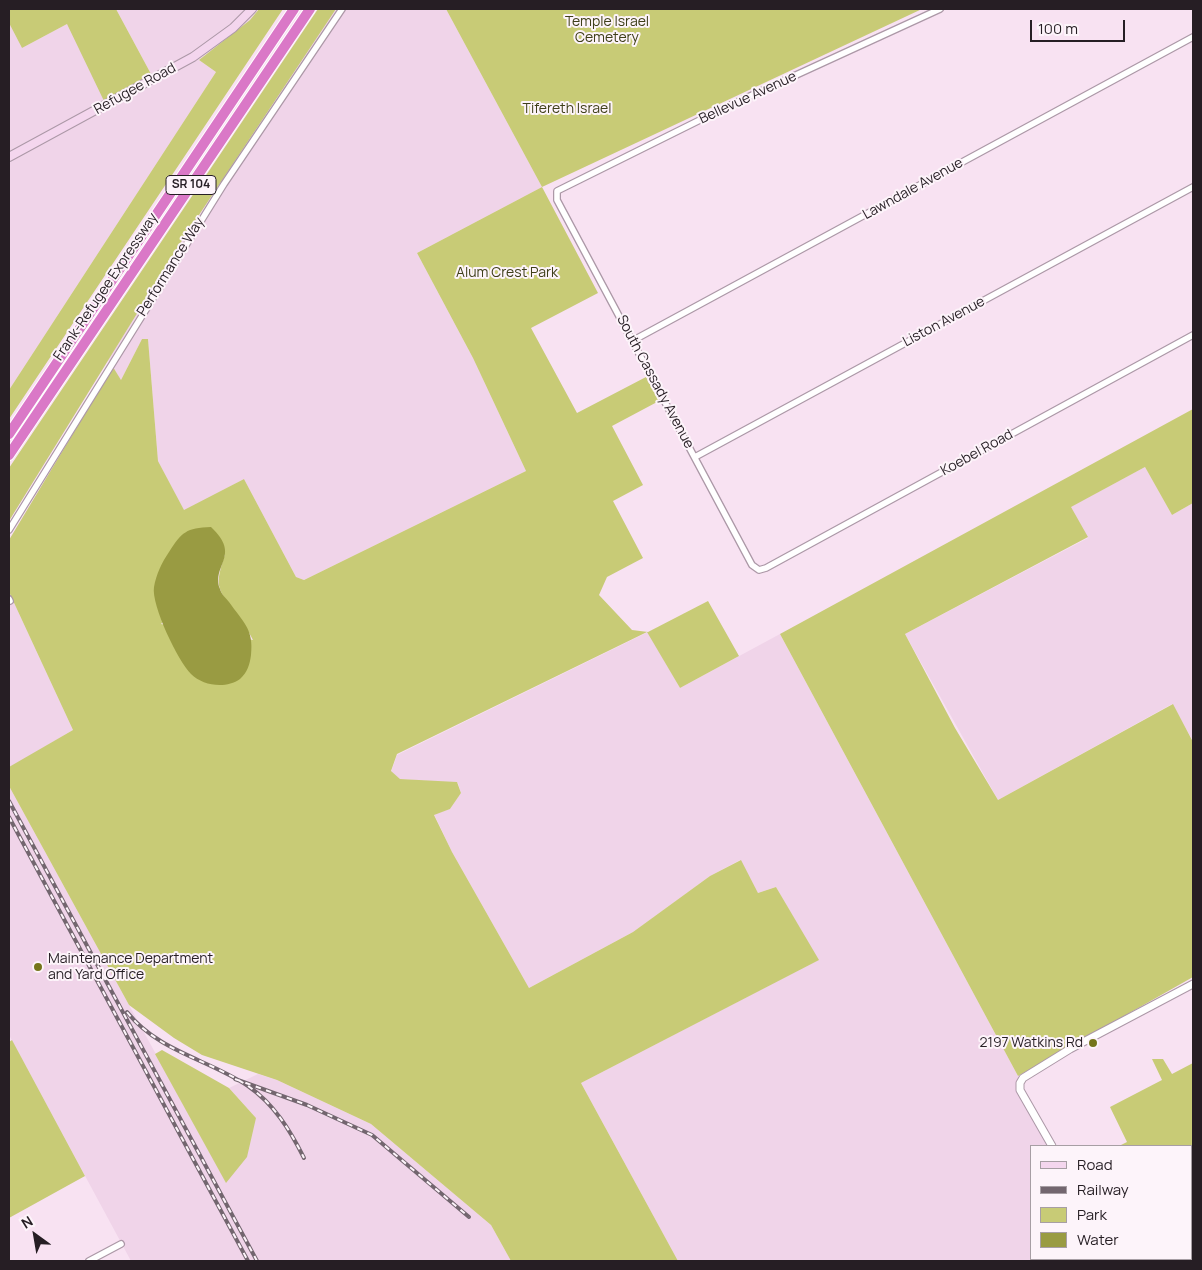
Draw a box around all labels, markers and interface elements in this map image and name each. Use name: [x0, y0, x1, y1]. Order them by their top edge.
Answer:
scale bar: [1032, 10, 1127, 42]
park label: Temple Israel Cemetery: [565, 14, 649, 46]
text: 100 m: [1038, 18, 1078, 39]
street label: Refugee Road: [91, 60, 179, 118]
street label: Bellevue Avenue: [697, 68, 799, 128]
park label: Tifereth Israel: [523, 101, 611, 117]
street label: Lawndale Avenue: [860, 155, 966, 223]
road number: SR 104: [166, 176, 216, 194]
street label: Frank-Refugee Expressway: [50, 210, 162, 364]
street label: Performance Way: [134, 215, 208, 319]
park label: Alum Crest Park: [456, 265, 558, 281]
street label: Liston Avenue: [900, 293, 988, 351]
street label: South Cassady Avenue: [613, 312, 697, 452]
street label: Koebel Road: [938, 426, 1016, 480]
place label: Maintenance Department and Yard Office: [48, 951, 213, 984]
marker: Maintenance Department and Yard Office: [32, 961, 44, 973]
place label: 2197 Watkins Rd: [980, 1035, 1083, 1051]
marker: 2197 Watkins Rd: [1087, 1037, 1099, 1049]
legend: [1030, 1145, 1192, 1260]
text: Road: [1077, 1154, 1113, 1175]
text: Railway: [1077, 1179, 1129, 1200]
text: Park: [1077, 1204, 1107, 1225]
north arrow: [10, 1210, 60, 1260]
text: N: [17, 1211, 36, 1233]
text: Water: [1077, 1229, 1119, 1250]

